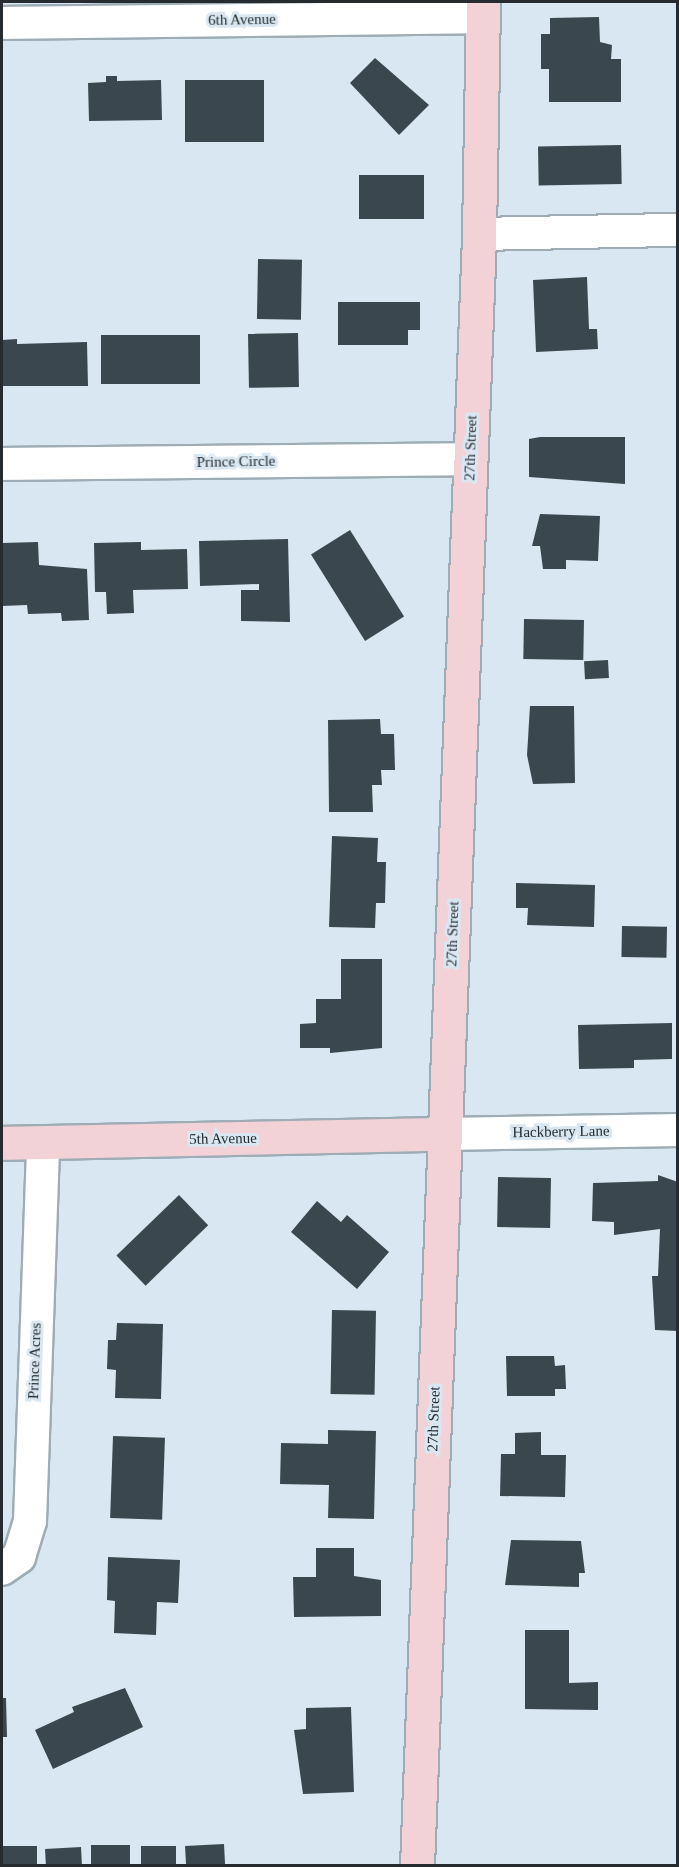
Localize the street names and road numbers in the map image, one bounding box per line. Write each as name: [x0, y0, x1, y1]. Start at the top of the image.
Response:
street label: 6th Avenue: [208, 10, 276, 30]
street label: 27th Street: [461, 415, 481, 481]
street label: Prince Circle: [196, 452, 276, 472]
street label: 27th Street: [443, 901, 463, 967]
street label: Hackberry Lane: [512, 1122, 610, 1142]
street label: 5th Avenue: [189, 1129, 257, 1149]
street label: Prince Acres: [25, 1322, 45, 1400]
street label: 27th Street: [424, 1386, 444, 1452]

